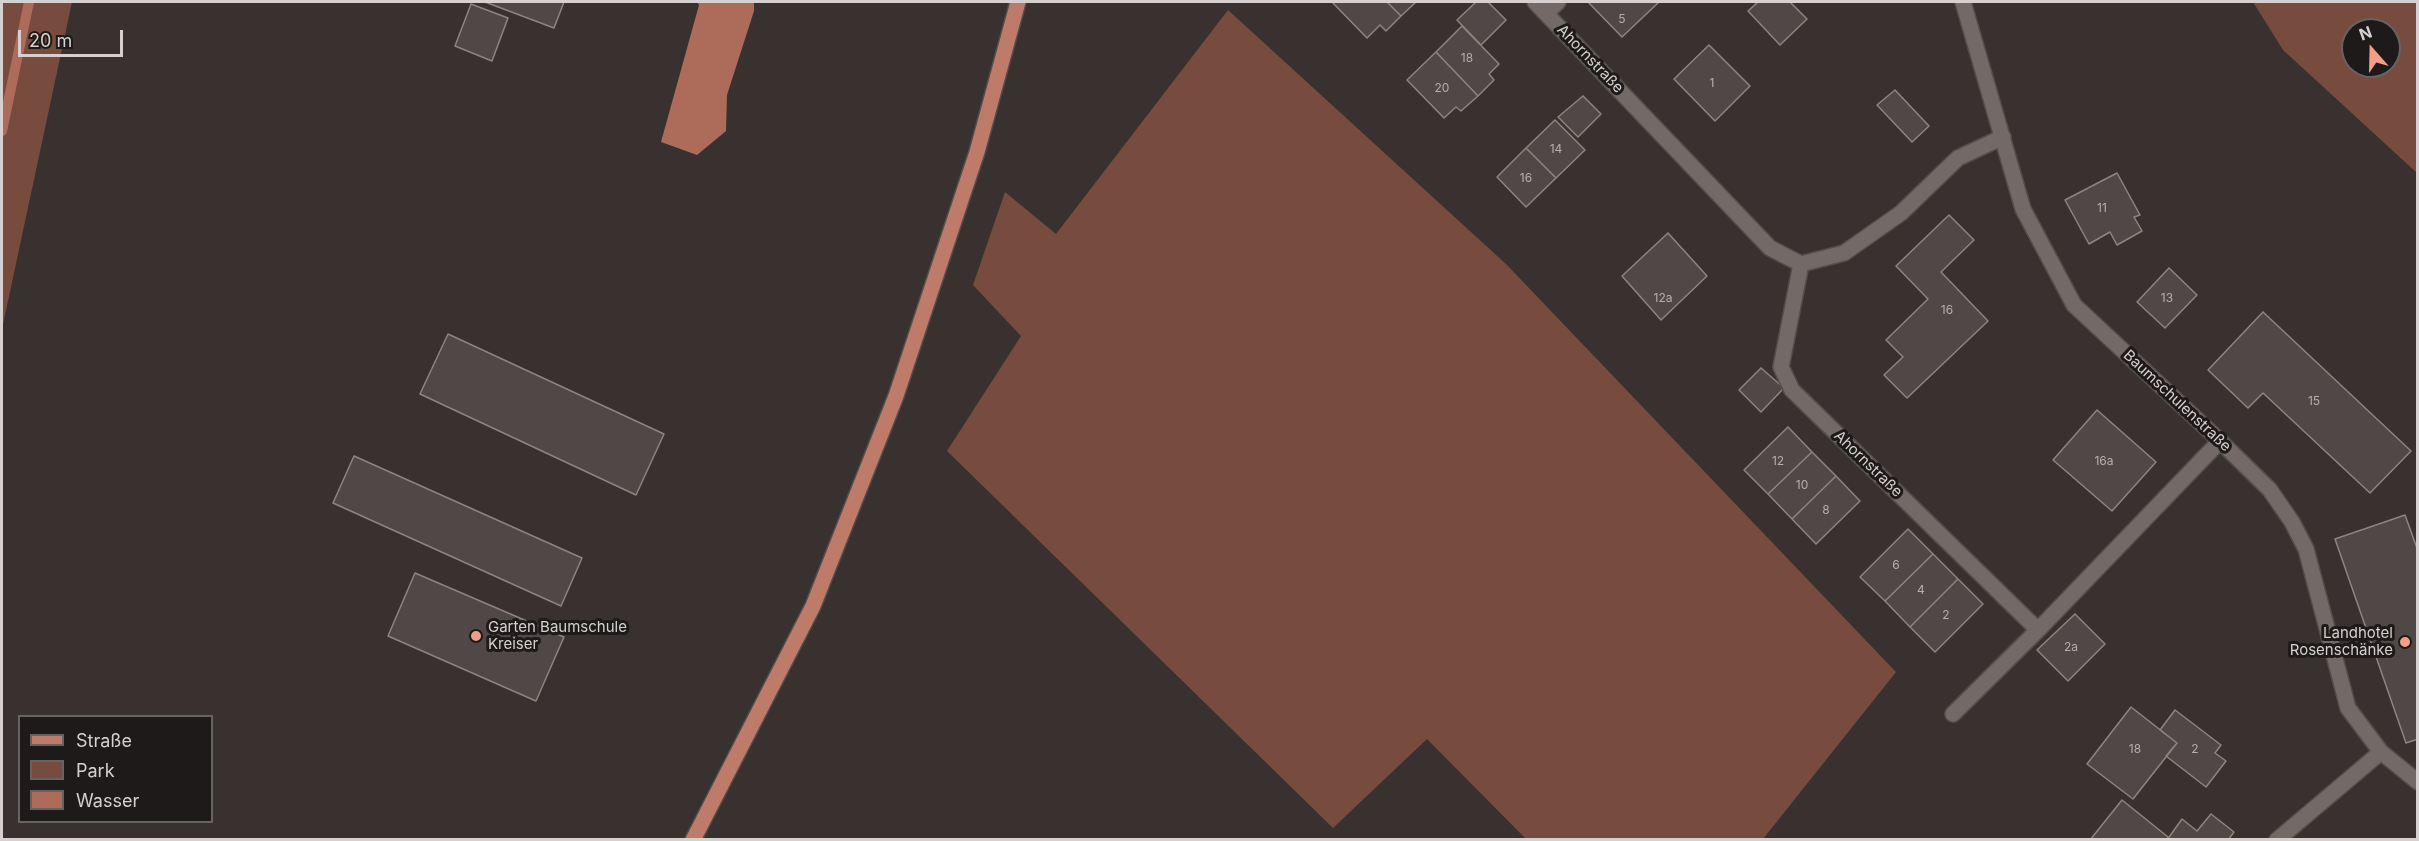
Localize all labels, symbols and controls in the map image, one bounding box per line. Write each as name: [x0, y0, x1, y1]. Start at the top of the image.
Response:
house number: 5: [1618, 12, 1626, 26]
scale bar: [21, 18, 126, 56]
north arrow: [2341, 18, 2401, 78]
street label: Ahornstraße: [1553, 21, 1627, 97]
text: N: [2356, 21, 2375, 44]
text: 20 m: [29, 30, 72, 51]
house number: 18: [1461, 51, 1473, 65]
house number: 1: [1710, 76, 1714, 90]
house number: 20: [1435, 81, 1449, 95]
house number: 14: [1550, 142, 1562, 156]
house number: 16: [1520, 171, 1532, 185]
house number: 11: [2097, 201, 2107, 215]
house number: 12a: [1654, 291, 1672, 305]
house number: 13: [2161, 291, 2173, 305]
house number: 16: [1941, 303, 1953, 317]
street label: Baumschulenstraße: [2119, 346, 2235, 456]
house number: 15: [2308, 394, 2320, 408]
street label: Ahornstraße: [1830, 427, 1906, 501]
house number: 12: [1772, 454, 1784, 468]
house number: 16a: [2094, 454, 2114, 468]
house number: 10: [1796, 478, 1808, 492]
house number: 8: [1822, 503, 1830, 517]
house number: 6: [1892, 558, 1900, 572]
house number: 4: [1917, 583, 1925, 597]
house number: 2: [1942, 608, 1950, 622]
place label: Garten Baumschule Kreiser: [488, 618, 627, 653]
place label: Landhotel Rosenschänke: [2290, 624, 2393, 659]
marker: Garten Baumschule Kreiser: [469, 629, 483, 643]
marker: Landhotel Rosenschänke: [2398, 635, 2412, 649]
house number: 2a: [2064, 640, 2078, 654]
legend: [18, 715, 213, 823]
text: Straße: [76, 730, 132, 751]
house number: 18: [2129, 742, 2141, 756]
house number: 2: [2191, 742, 2199, 756]
text: Park: [76, 760, 115, 781]
text: Wasser: [76, 790, 139, 811]

